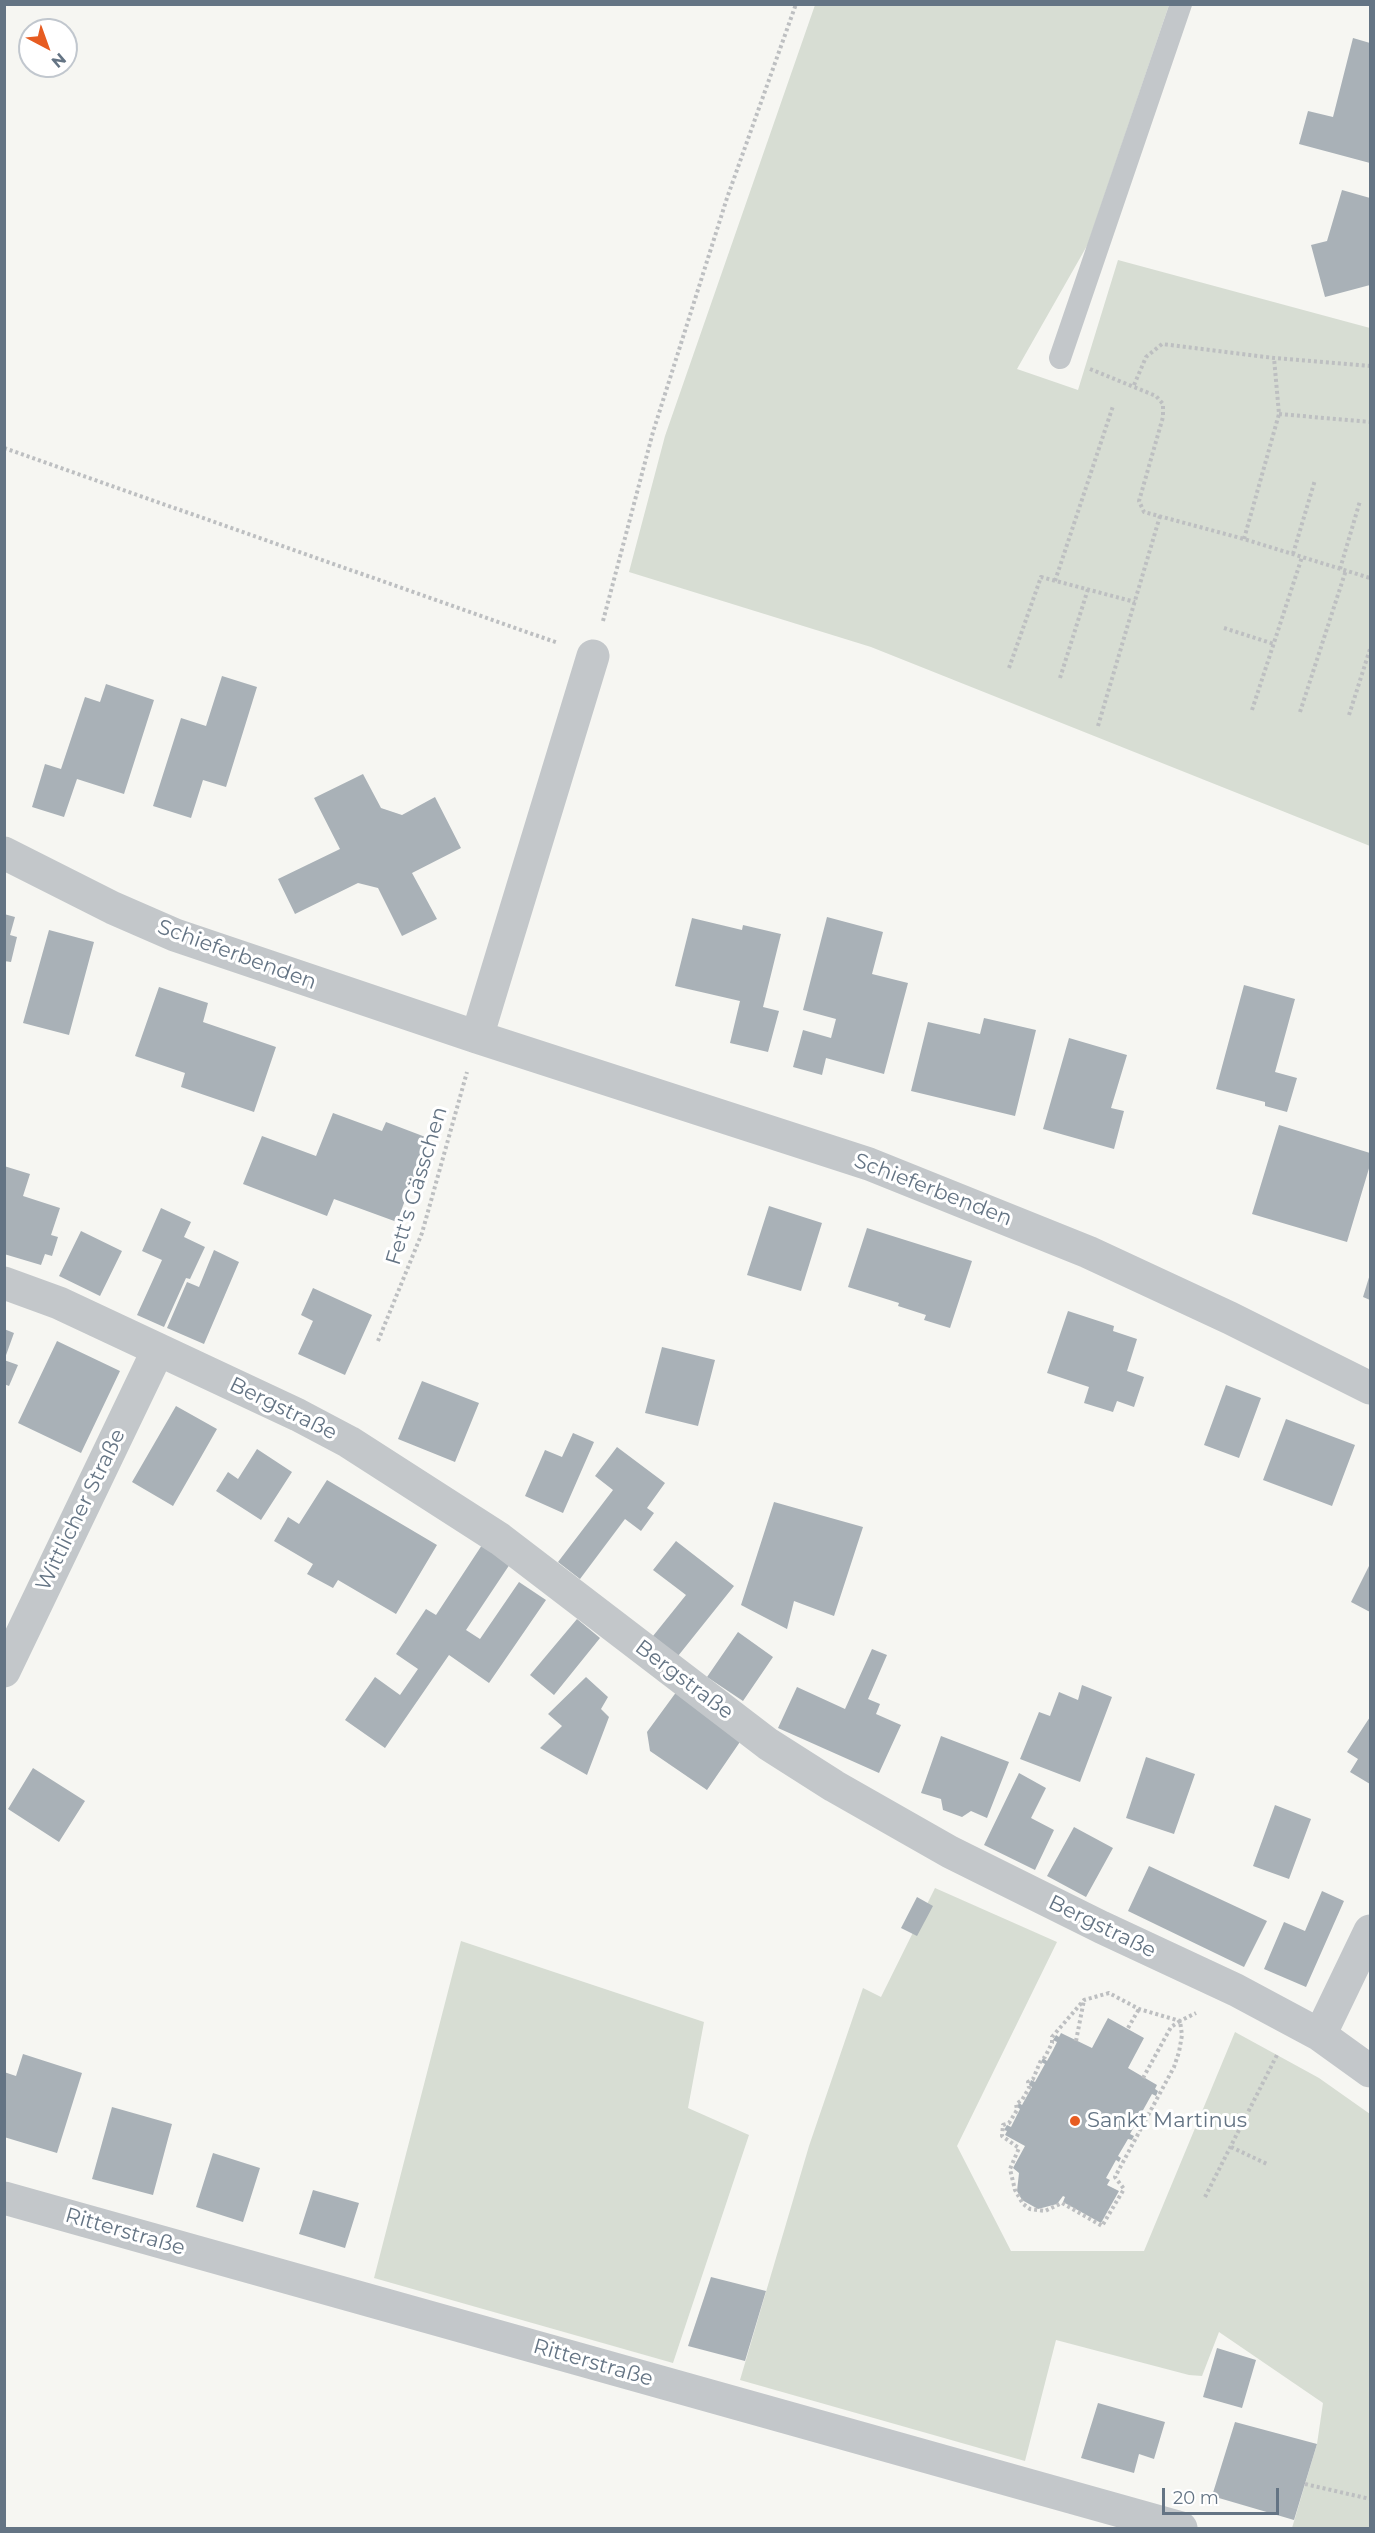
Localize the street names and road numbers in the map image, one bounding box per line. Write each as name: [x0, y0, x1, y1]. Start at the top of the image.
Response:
street label: Schieferbenden: [154, 915, 320, 995]
street label: Fett's Gässchen: [381, 1104, 453, 1268]
street label: Schieferbenden: [850, 1148, 1016, 1232]
street label: Bergstraße: [225, 1372, 341, 1446]
street label: Wittlicher Straße: [31, 1425, 131, 1595]
street label: Bergstraße: [630, 1635, 738, 1725]
street label: Bergstraße: [1044, 1890, 1160, 1964]
street label: Ritterstraße: [62, 2203, 188, 2261]
street label: Ritterstraße: [530, 2334, 656, 2392]

